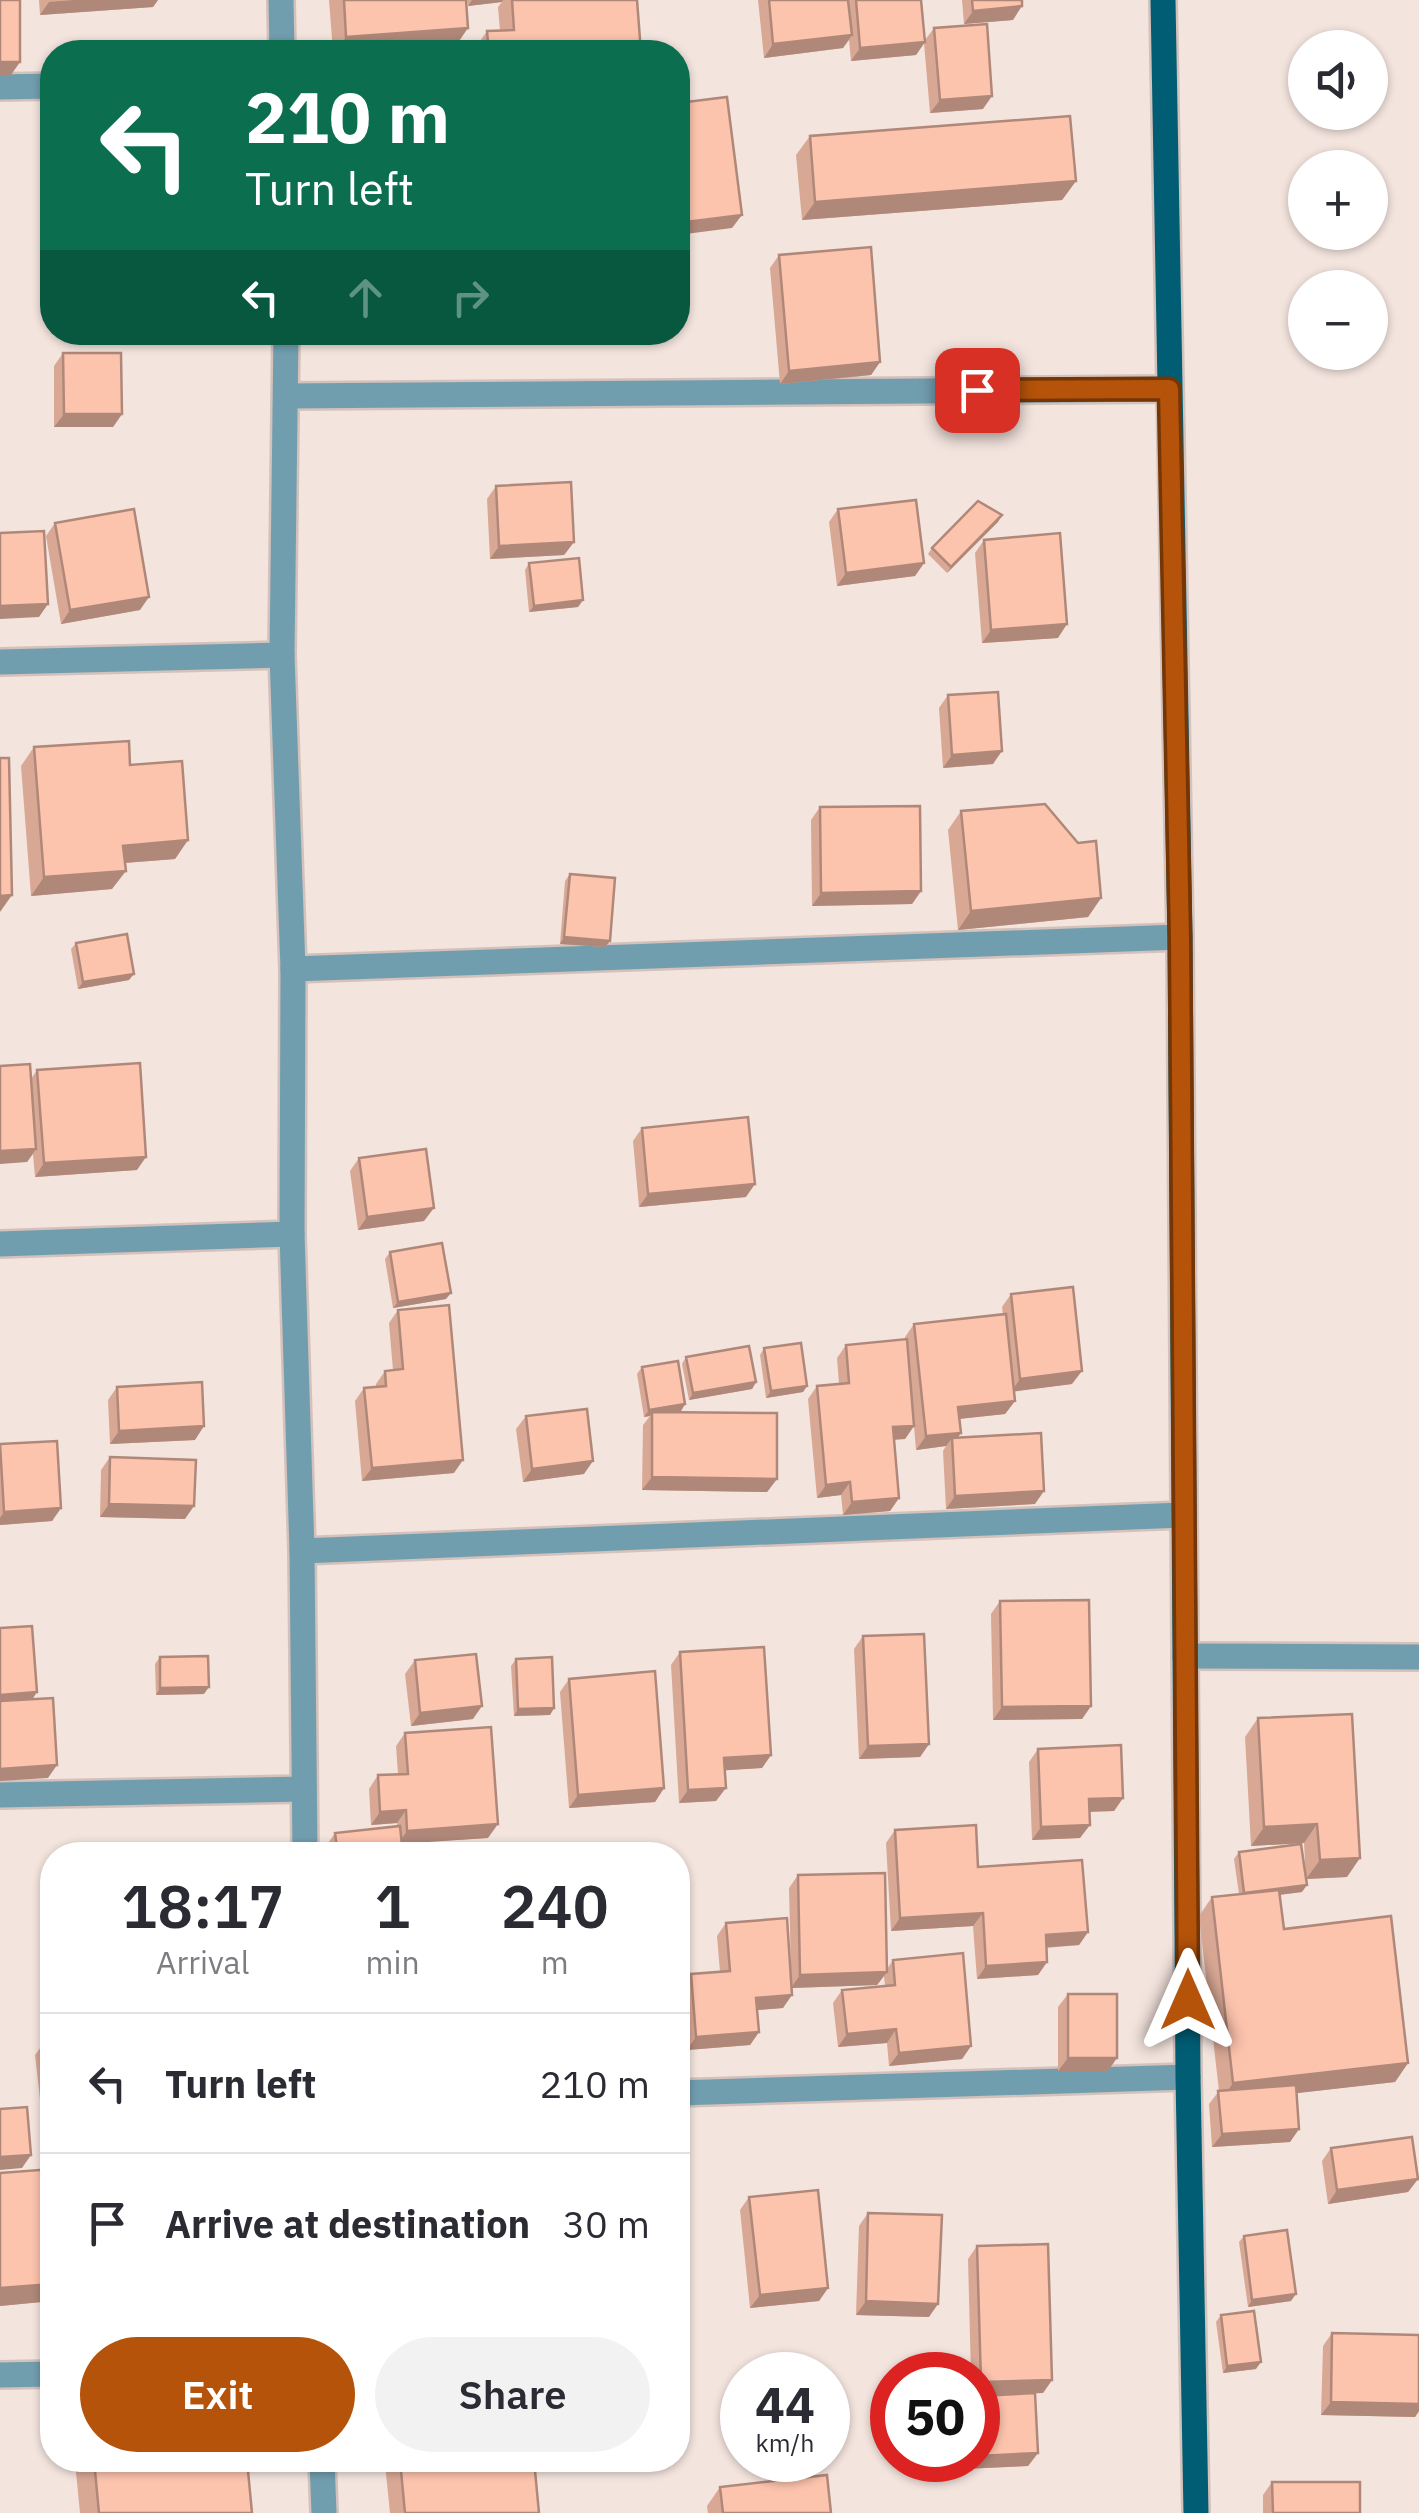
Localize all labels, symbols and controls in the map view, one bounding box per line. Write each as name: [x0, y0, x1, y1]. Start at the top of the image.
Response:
map controls: [1288, 30, 1388, 370]
button: sound: [1288, 30, 1388, 130]
text: 210 m: [245, 71, 450, 162]
icon: left: [80, 80, 210, 210]
button: +: [1288, 150, 1388, 250]
text: Turn left: [245, 159, 414, 217]
icon: left: [233, 270, 288, 325]
icon: ahead: [338, 270, 393, 325]
icon: right: [443, 270, 498, 325]
button: −: [1288, 270, 1388, 370]
pin: [935, 348, 1020, 433]
icon: arrive: [950, 363, 1005, 418]
text: 18:17: [121, 1866, 284, 1945]
text: 1: [375, 1866, 411, 1945]
text: 240: [501, 1866, 609, 1945]
text: Arrival: [156, 1941, 249, 1983]
text: min: [365, 1941, 420, 1983]
text: m: [541, 1941, 569, 1983]
position arrow: [1136, 1948, 1240, 2052]
icon: left: [80, 2056, 135, 2111]
text: Turn left: [165, 2059, 316, 2108]
text: 210 m: [539, 2059, 650, 2108]
icon: arrive: [80, 2196, 135, 2251]
text: Arrive at destination: [165, 2199, 530, 2248]
text: 30 m: [562, 2199, 650, 2248]
button: Exit: [80, 2337, 355, 2452]
button: Share: [375, 2337, 650, 2452]
speed limit sign: 50: [870, 2352, 1000, 2482]
text: 44: [755, 2372, 815, 2437]
text: km/h: [756, 2426, 814, 2459]

